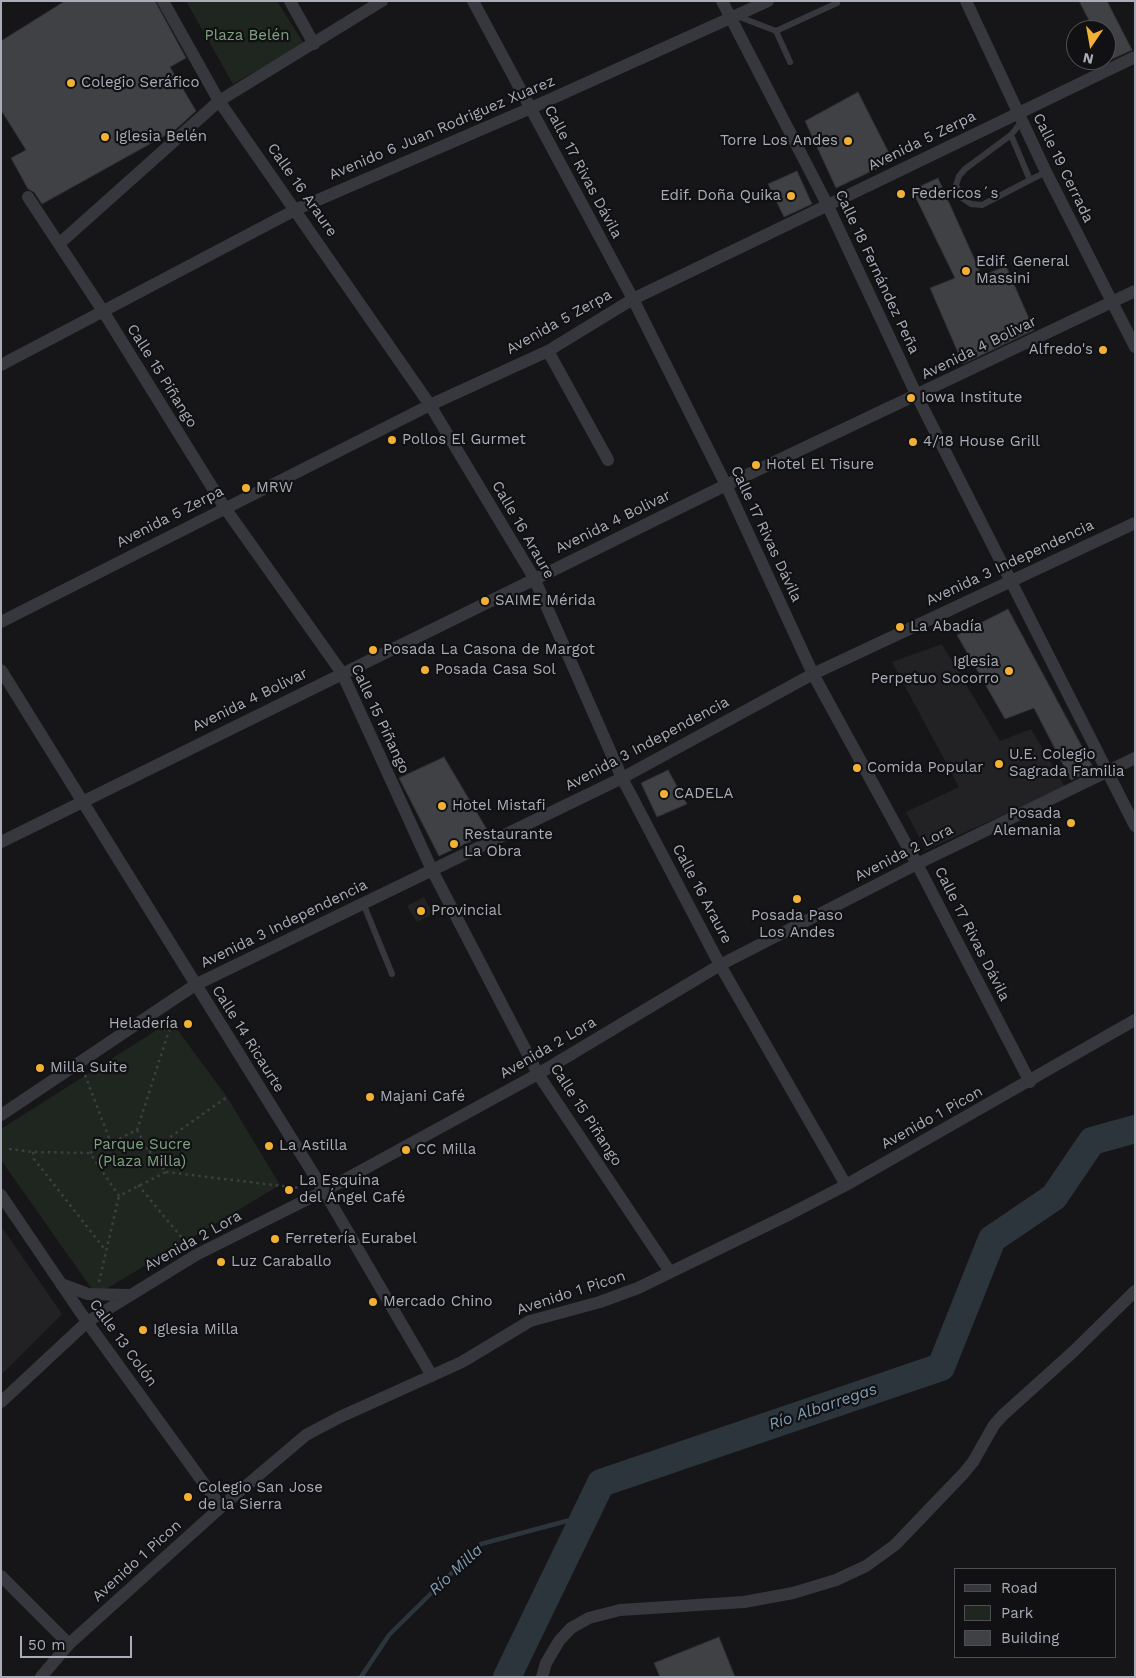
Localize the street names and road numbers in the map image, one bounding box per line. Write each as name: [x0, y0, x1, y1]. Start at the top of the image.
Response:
street label: Avenido 6 Juan Rodriguez Xuarez: [326, 72, 558, 184]
street label: Calle 17 Rivas Dávila: [540, 102, 626, 242]
street label: Avenida 5 Zerpa: [865, 107, 979, 175]
street label: Calle 19 Cerrada: [1029, 110, 1097, 226]
street label: Calle 16 Araure: [263, 140, 341, 240]
street label: Calle 18 Fernández Peña: [831, 187, 923, 357]
street label: Avenida 5 Zerpa: [503, 286, 615, 358]
street label: Avenida 4 Bolivar: [918, 312, 1040, 384]
street label: Calle 15 Piñango: [123, 321, 201, 431]
street label: Calle 17 Rivas Dávila: [727, 463, 805, 605]
street label: Calle 16 Araure: [488, 478, 558, 582]
street label: Avenida 5 Zerpa: [113, 482, 227, 552]
street label: Avenida 4 Bolivar: [552, 486, 674, 558]
street label: Avenida 3 Independencia: [923, 516, 1097, 610]
street label: Calle 15 Piñango: [347, 661, 413, 777]
street label: Avenida 4 Bolivar: [189, 664, 311, 736]
street label: Avenida 3 Independencia: [562, 693, 732, 795]
street label: Avenida 2 Lora: [852, 820, 956, 886]
street label: Calle 16 Araure: [668, 841, 736, 947]
street label: Calle 17 Rivas Dávila: [930, 864, 1014, 1004]
street label: Avenida 3 Independencia: [198, 876, 370, 972]
street label: Calle 14 Ricaurte: [208, 982, 288, 1096]
street label: Avenida 2 Lora: [497, 1013, 599, 1083]
street label: Calle 15 Piñango: [546, 1060, 626, 1170]
street label: Avenido 1 Picon: [878, 1083, 986, 1153]
street label: Avenida 2 Lora: [141, 1207, 245, 1275]
street label: Avenido 1 Picon: [514, 1267, 628, 1319]
street label: Calle 13 Colón: [85, 1296, 161, 1390]
street label: Avenido 1 Picon: [89, 1516, 185, 1606]

